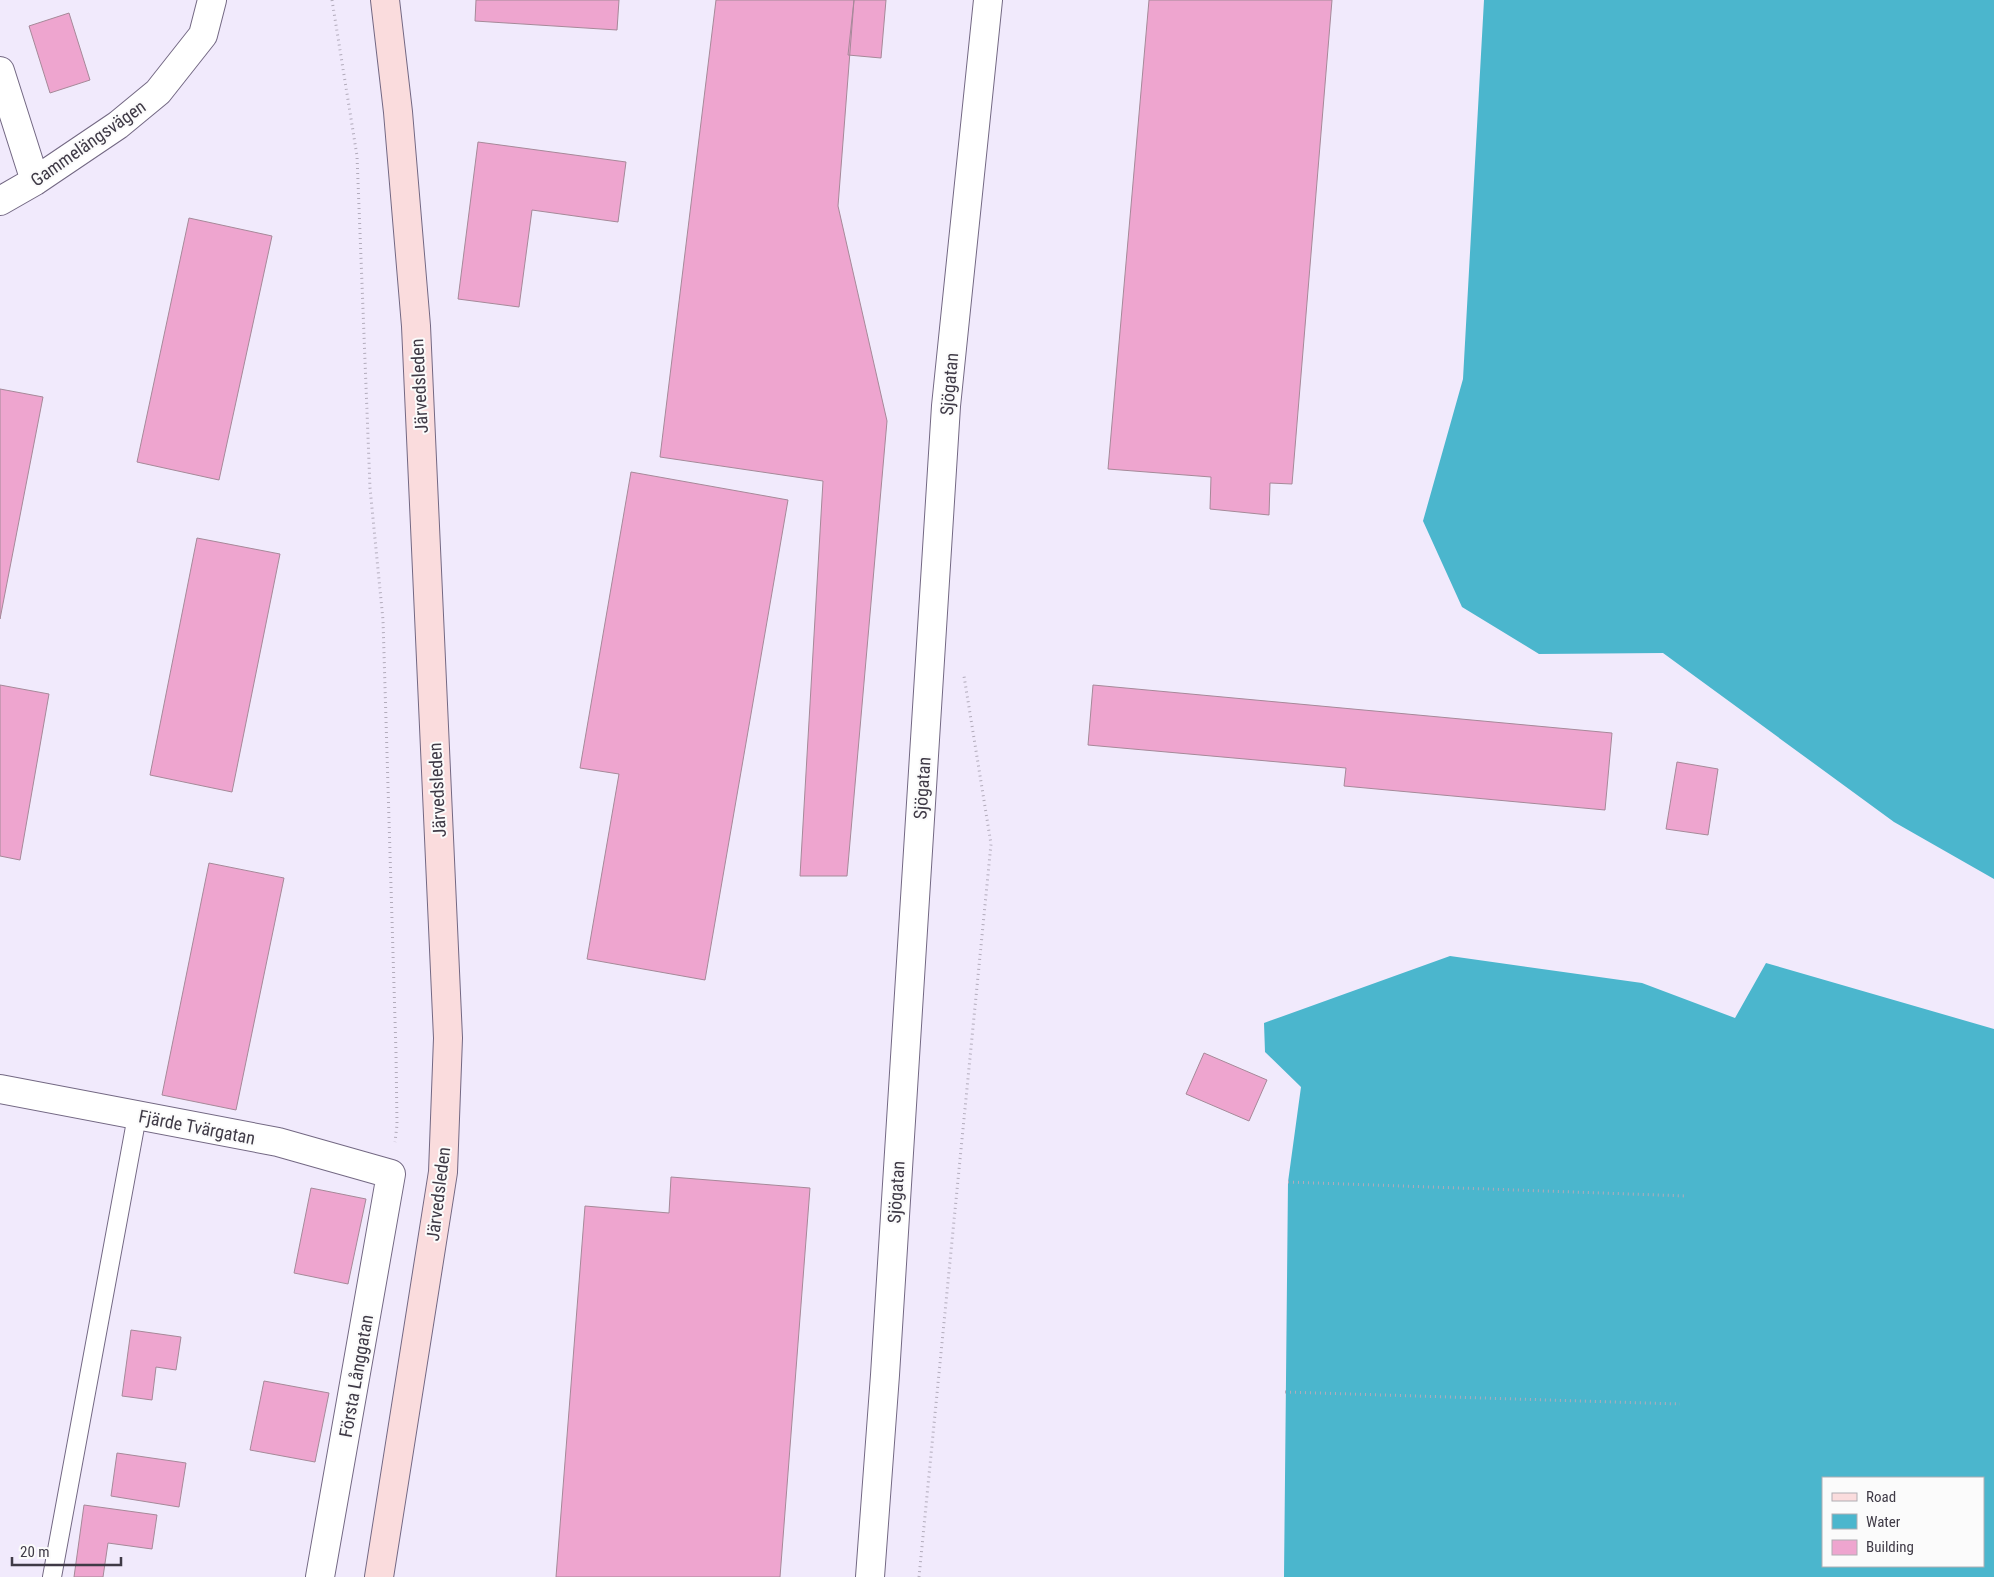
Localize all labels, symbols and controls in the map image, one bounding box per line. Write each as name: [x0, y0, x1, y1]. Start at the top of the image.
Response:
street label: Gammelängsvägen: [26, 96, 150, 190]
street label: Järvedsleden: [406, 338, 432, 434]
street label: Sjögatan: [936, 352, 962, 416]
street label: Järvedsleden: [424, 742, 450, 838]
street label: Sjögatan: [909, 756, 935, 820]
street label: Fjärde Tvärgatan: [137, 1105, 257, 1149]
street label: Järvedsleden: [422, 1146, 454, 1242]
street label: Sjögatan: [883, 1160, 909, 1224]
street label: Första Långgatan: [335, 1313, 377, 1439]
legend: [1822, 1477, 1984, 1567]
text: Road: [1866, 1488, 1896, 1506]
text: Water: [1866, 1513, 1901, 1531]
scale bar: [12, 1534, 121, 1566]
text: Building: [1866, 1538, 1914, 1556]
text: 20 m: [20, 1543, 50, 1561]

